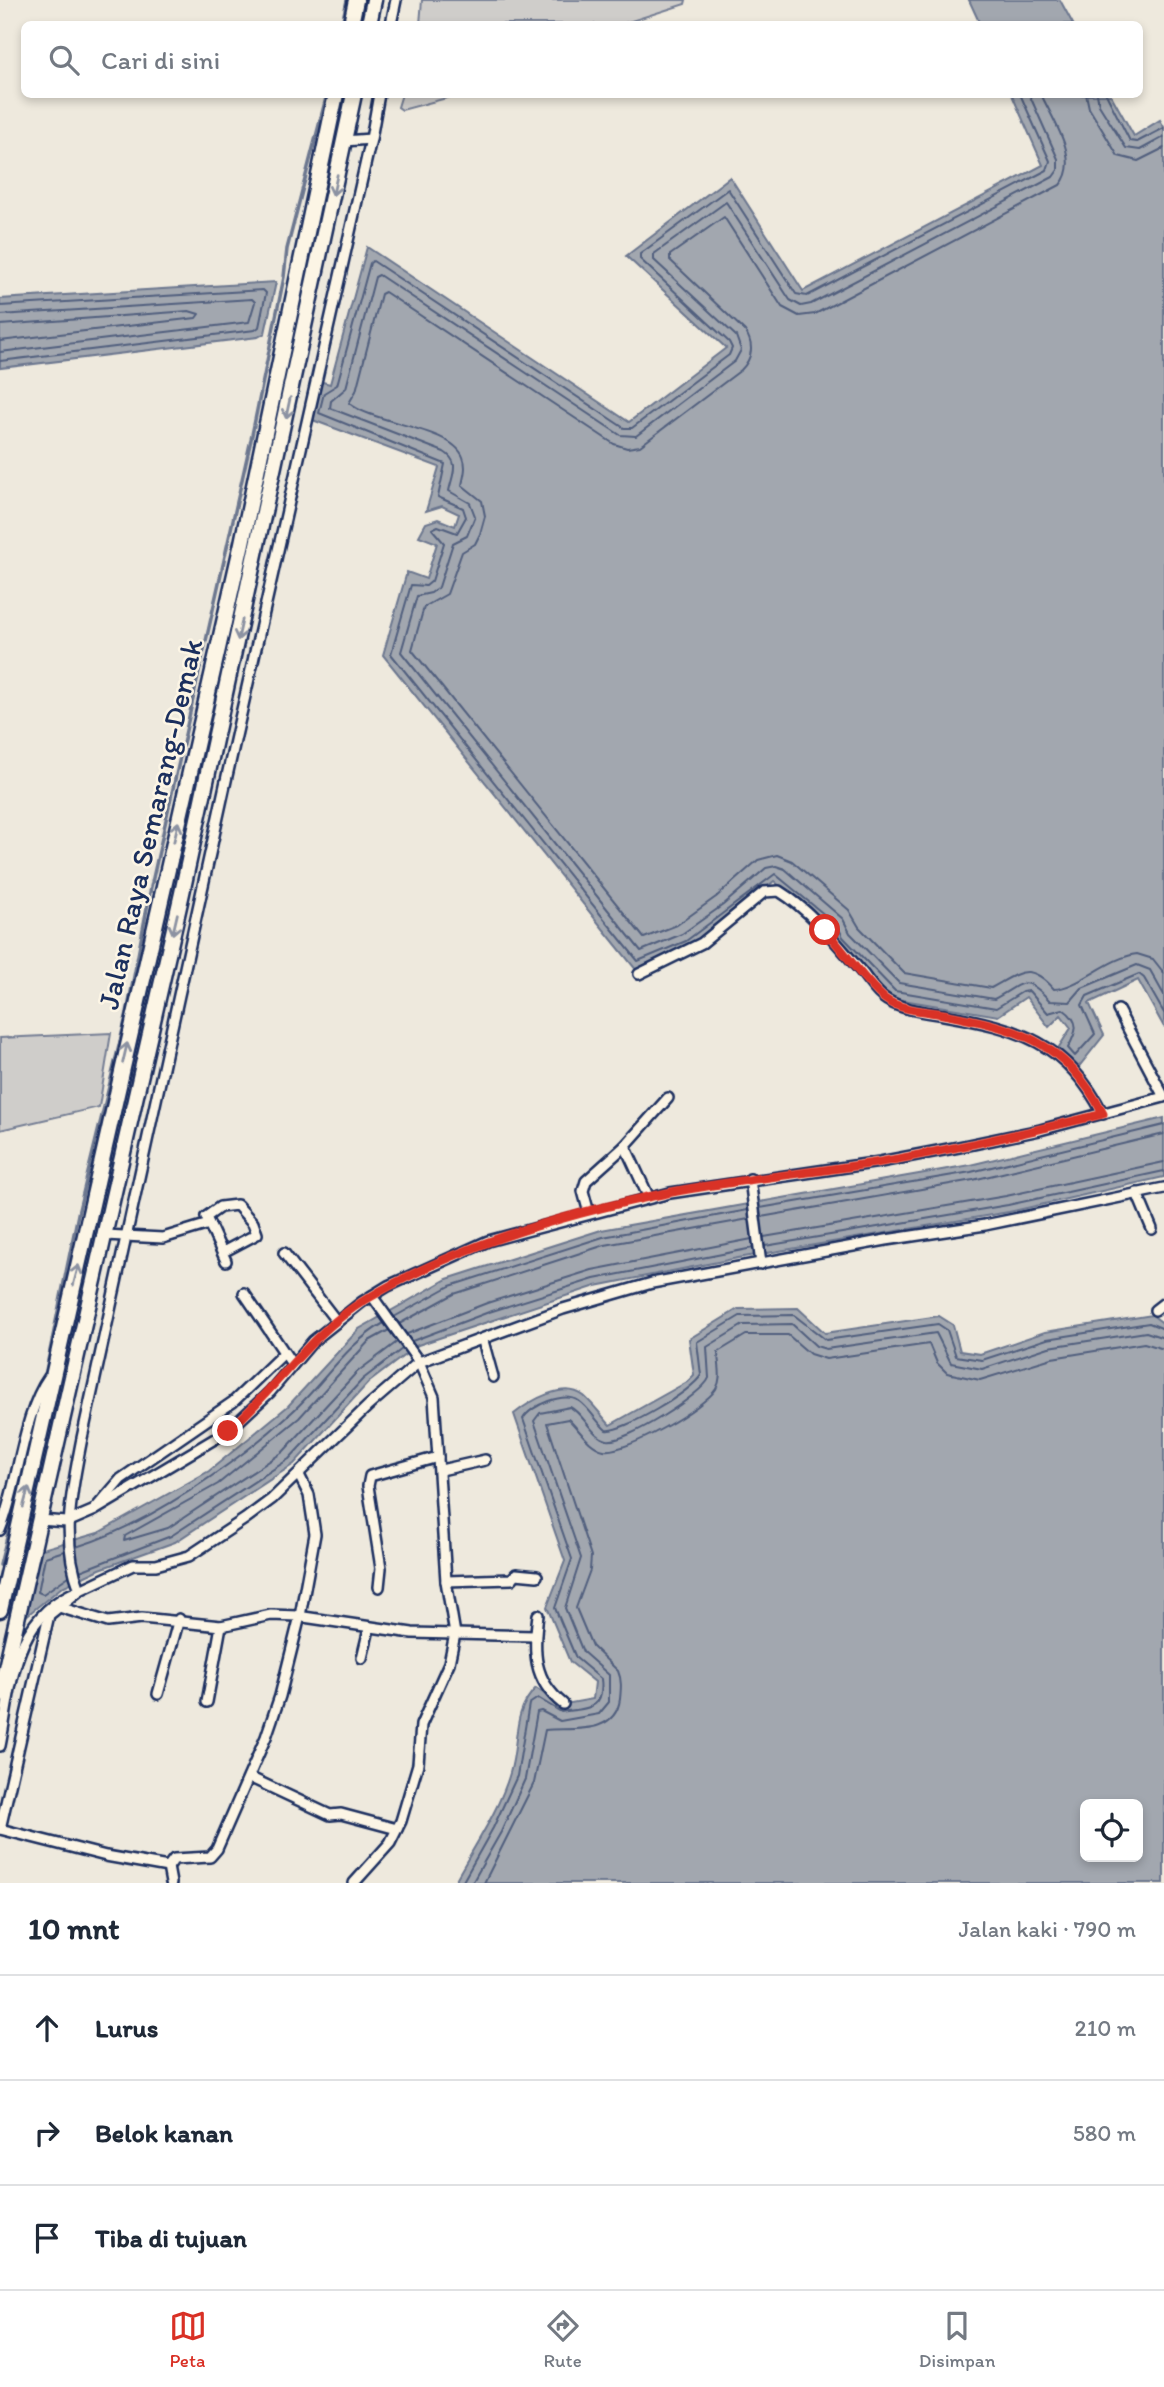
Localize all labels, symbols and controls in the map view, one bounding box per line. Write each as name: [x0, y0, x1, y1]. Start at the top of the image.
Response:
search box: [21, 21, 1143, 98]
icon: search: [45, 41, 83, 79]
text: Cari di sini: [101, 44, 220, 76]
one-way arrow: [327, 173, 341, 196]
one-way arrow: [281, 396, 295, 419]
one-way arrow: [232, 618, 246, 641]
street label: Jalan Raya Semarang-Demak: [89, 635, 211, 1013]
one-way arrow: [170, 821, 183, 844]
one-way arrow: [168, 912, 181, 935]
route start: [809, 914, 840, 945]
one-way arrow: [119, 1042, 133, 1065]
one-way arrow: [70, 1265, 83, 1287]
route end: [212, 1415, 243, 1446]
one-way arrow: [21, 1487, 34, 1509]
map controls: [1080, 1799, 1143, 1862]
button: locate: [1080, 1799, 1143, 1862]
text: 10 mnt: [28, 1910, 120, 1947]
text: Jalan kaki · 790 m: [958, 1915, 1136, 1943]
icon: ahead: [28, 2009, 66, 2047]
text: Lurus: [95, 2012, 158, 2044]
text: 210 m: [1075, 2014, 1136, 2042]
icon: right: [28, 2114, 66, 2152]
text: Belok kanan: [95, 2117, 233, 2149]
text: 580 m: [1073, 2119, 1136, 2147]
icon: arrive: [28, 2219, 66, 2257]
text: Tiba di tujuan: [95, 2222, 247, 2254]
tab: Peta: [169, 2307, 207, 2372]
tab: Rute: [544, 2307, 582, 2372]
tab: Disimpan: [919, 2307, 995, 2372]

